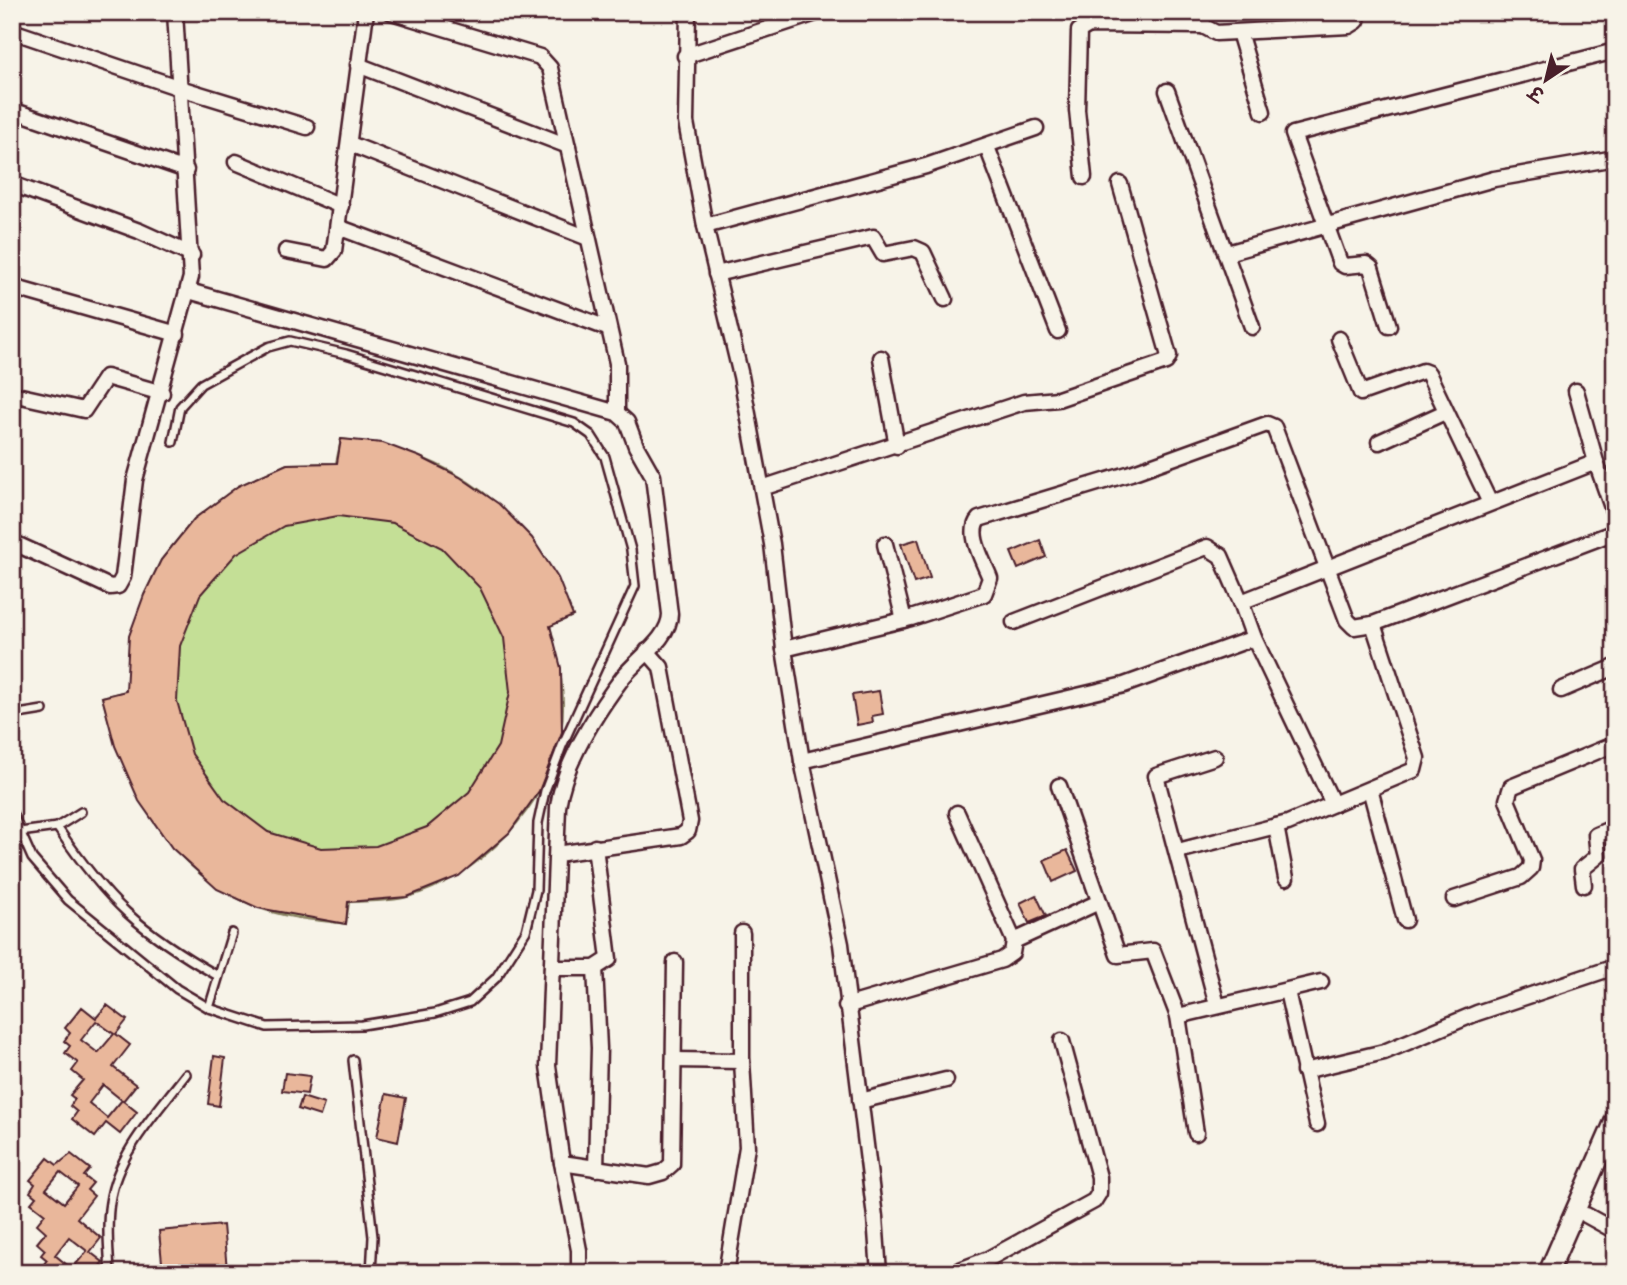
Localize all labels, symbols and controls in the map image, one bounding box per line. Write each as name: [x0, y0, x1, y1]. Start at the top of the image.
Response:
north arrow: [1512, 46, 1582, 116]
text: उ: [1522, 79, 1550, 109]

